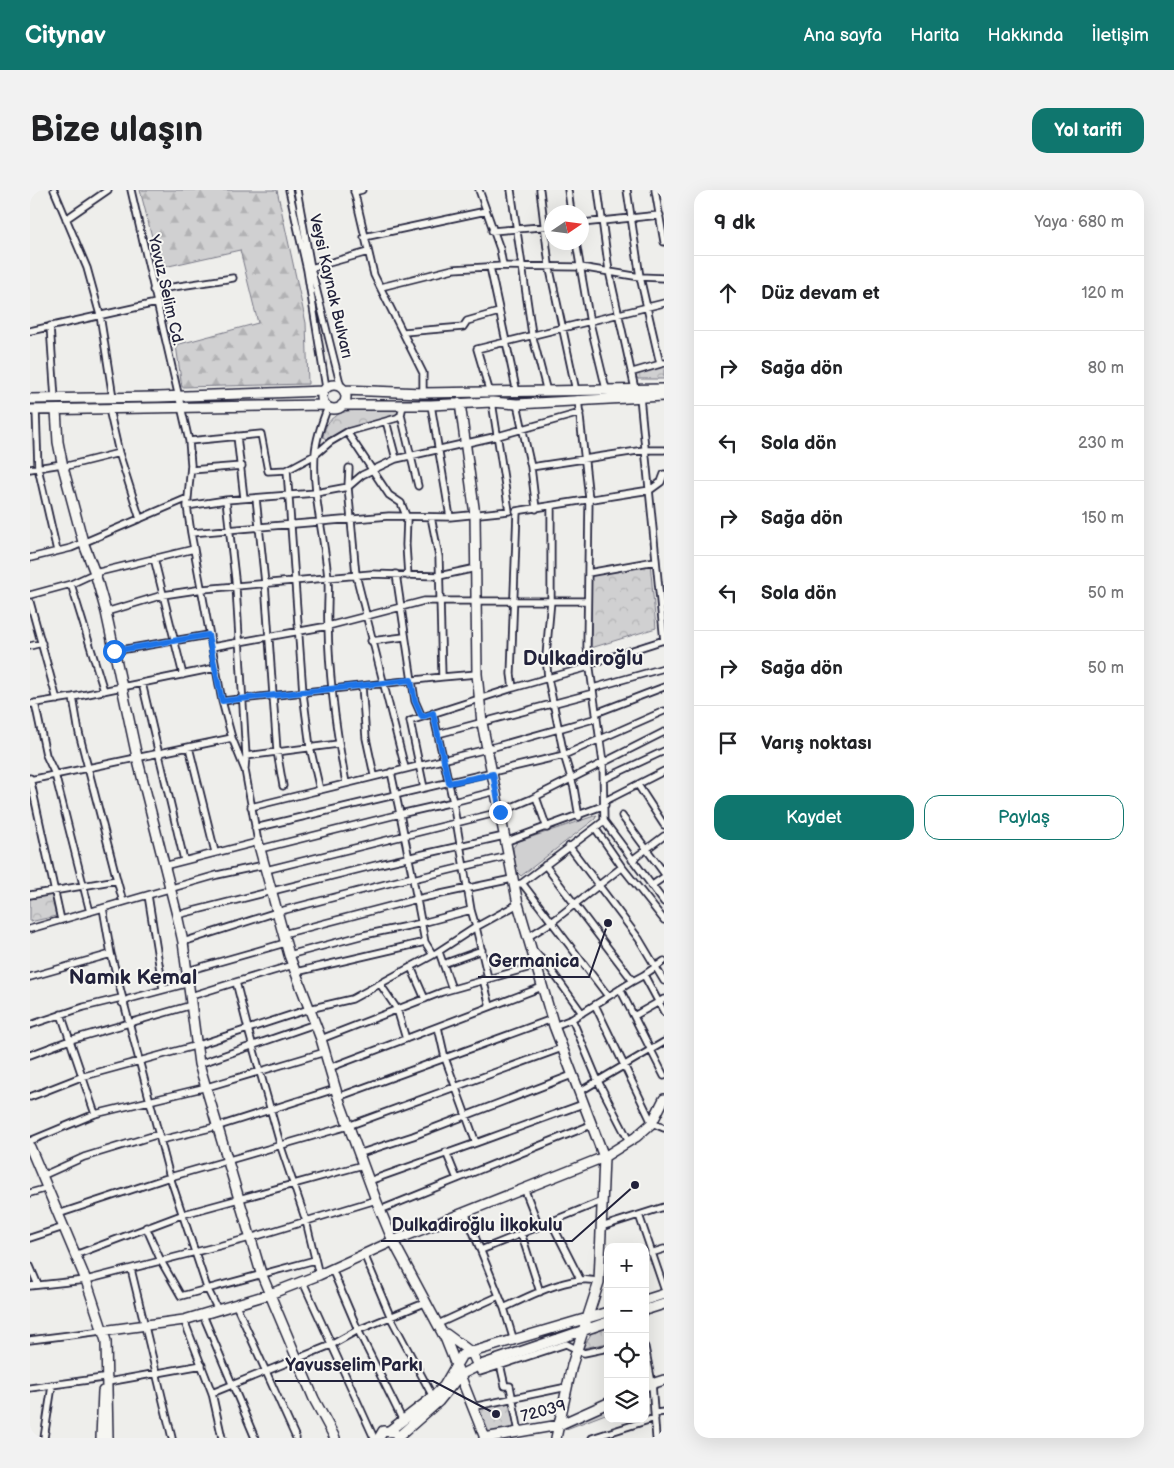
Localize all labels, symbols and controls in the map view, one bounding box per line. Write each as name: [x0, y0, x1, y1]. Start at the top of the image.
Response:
text: Citynav: [25, 21, 106, 50]
text: Ana sayfa: [804, 25, 882, 46]
text: Harita: [910, 25, 959, 46]
text: Hakkında: [987, 25, 1063, 46]
text: İletişim: [1091, 25, 1149, 46]
button: Yol tarifi: [1032, 108, 1144, 153]
text: Bize ulaşın: [30, 109, 203, 152]
north arrow: [544, 205, 589, 250]
text: 9 dk: [714, 210, 755, 235]
street label: Veysi Kaynak Bulvarı: [305, 212, 356, 360]
text: Yaya · 680 m: [1035, 213, 1124, 232]
street label: Yavuz Selim Cd.: [143, 232, 188, 348]
icon: ahead: [714, 279, 742, 307]
text: Düz devam et: [761, 282, 880, 305]
text: 120 m: [1081, 284, 1124, 303]
icon: right: [714, 354, 742, 382]
text: Sağa dön: [761, 357, 843, 380]
text: 80 m: [1088, 359, 1124, 378]
icon: left: [714, 429, 742, 457]
text: Sola dön: [761, 432, 837, 455]
text: 230 m: [1078, 434, 1124, 453]
icon: right: [714, 504, 742, 532]
text: Sağa dön: [761, 507, 843, 530]
text: 150 m: [1082, 509, 1124, 528]
icon: left: [714, 579, 742, 607]
text: Sola dön: [761, 582, 837, 605]
text: 50 m: [1088, 584, 1124, 603]
route start: [103, 640, 126, 663]
district label: Dulkadiroğlu: [523, 646, 643, 671]
icon: right: [714, 654, 742, 682]
text: Sağa dön: [761, 657, 843, 680]
text: 50 m: [1088, 659, 1124, 678]
icon: arrive: [714, 729, 742, 757]
text: Varış noktası: [761, 732, 872, 755]
button: Kaydet: [714, 795, 914, 840]
button: Paylaş: [924, 795, 1124, 840]
route end: [489, 801, 512, 824]
callout: Germanica: [478, 944, 589, 977]
text: Germanica: [488, 951, 580, 972]
district label: Namık Kemal: [69, 965, 197, 990]
callout: Dulkadiroğlu İlkokulu: [381, 1208, 572, 1241]
text: Dulkadiroğlu İlkokulu: [391, 1212, 563, 1236]
map controls: [604, 1243, 649, 1423]
button: +: [604, 1243, 649, 1288]
button: −: [604, 1288, 649, 1333]
button: locate: [604, 1333, 649, 1378]
callout: Yavusselim Parkı: [275, 1348, 433, 1381]
text: Yavusselim Parkı: [285, 1355, 423, 1376]
button: layers: [604, 1378, 649, 1423]
street label: 72039: [519, 1396, 568, 1427]

